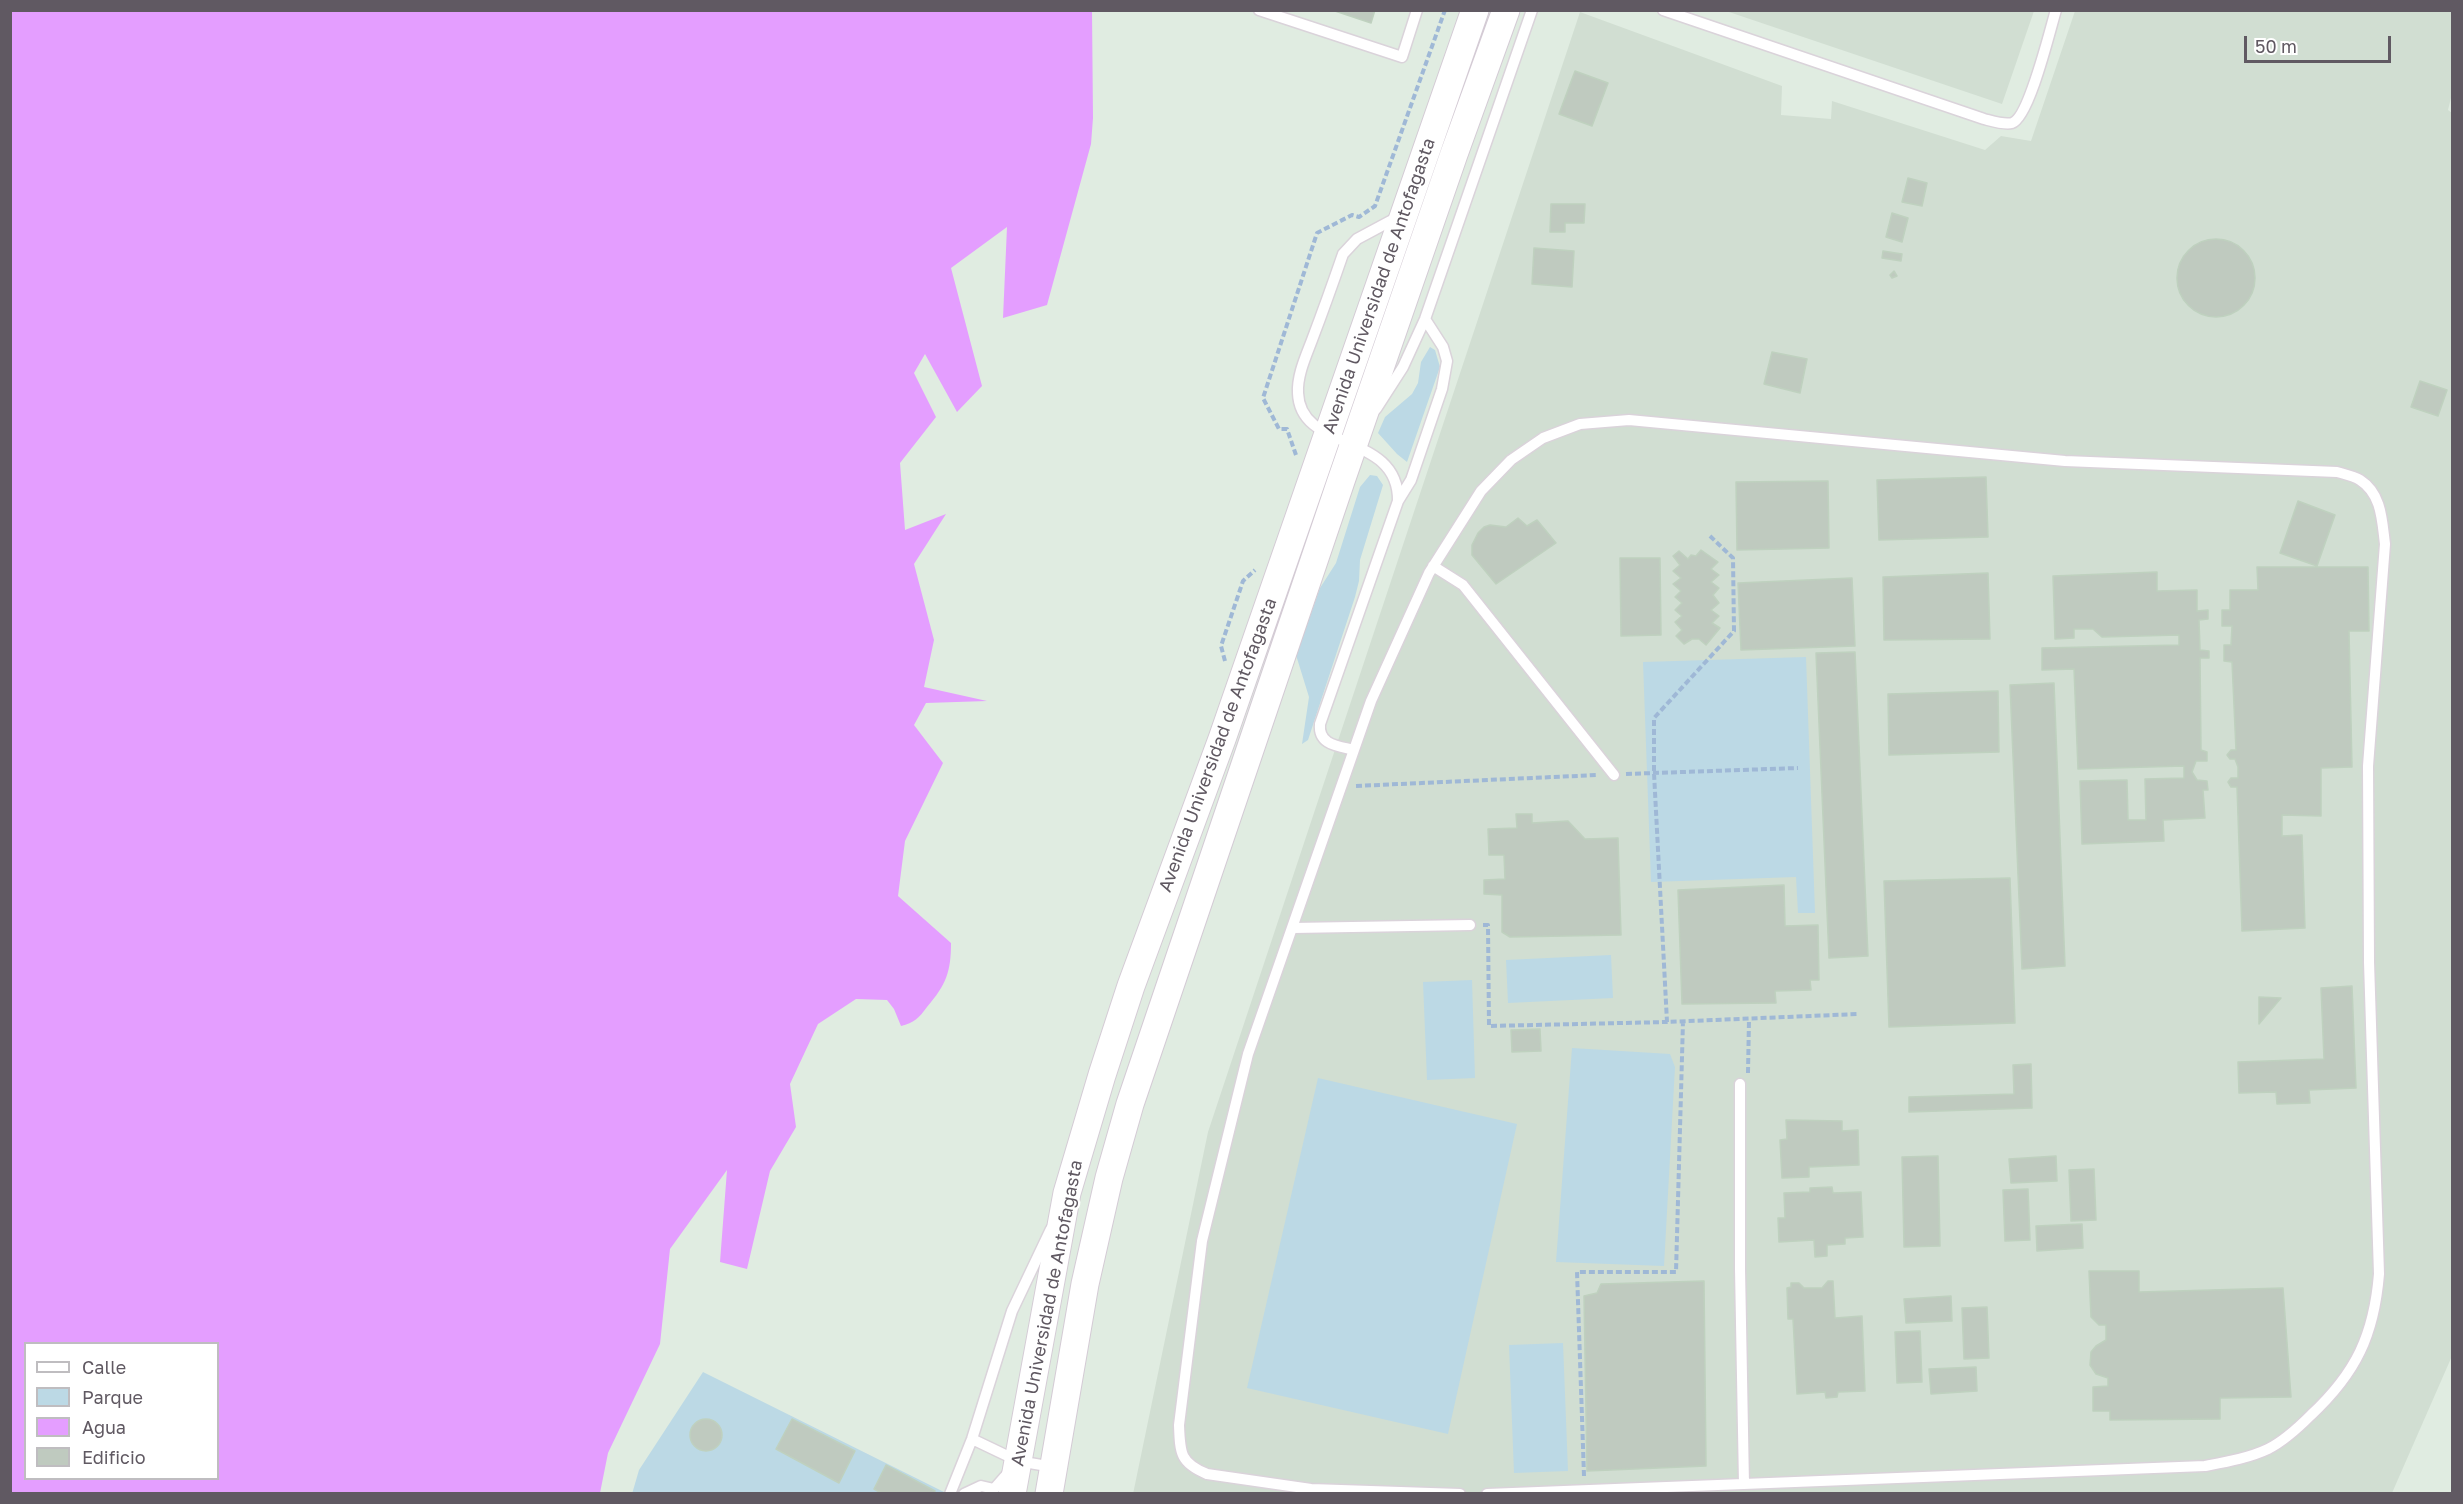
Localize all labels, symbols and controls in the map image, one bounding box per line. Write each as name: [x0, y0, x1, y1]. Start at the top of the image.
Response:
scale bar: [2247, 24, 2394, 62]
text: 50 m: [2255, 35, 2297, 57]
street label: Avenida Universidad de Antofagasta: [1318, 135, 1440, 437]
street label: Avenida Universidad de Antofagasta: [1155, 595, 1281, 895]
street label: Avenida Universidad de Antofagasta: [1007, 1158, 1087, 1468]
legend: [24, 1342, 219, 1480]
text: Calle: [82, 1356, 126, 1378]
text: Parque: [82, 1386, 143, 1408]
text: Agua: [82, 1416, 126, 1438]
text: Edificio: [82, 1446, 146, 1468]

